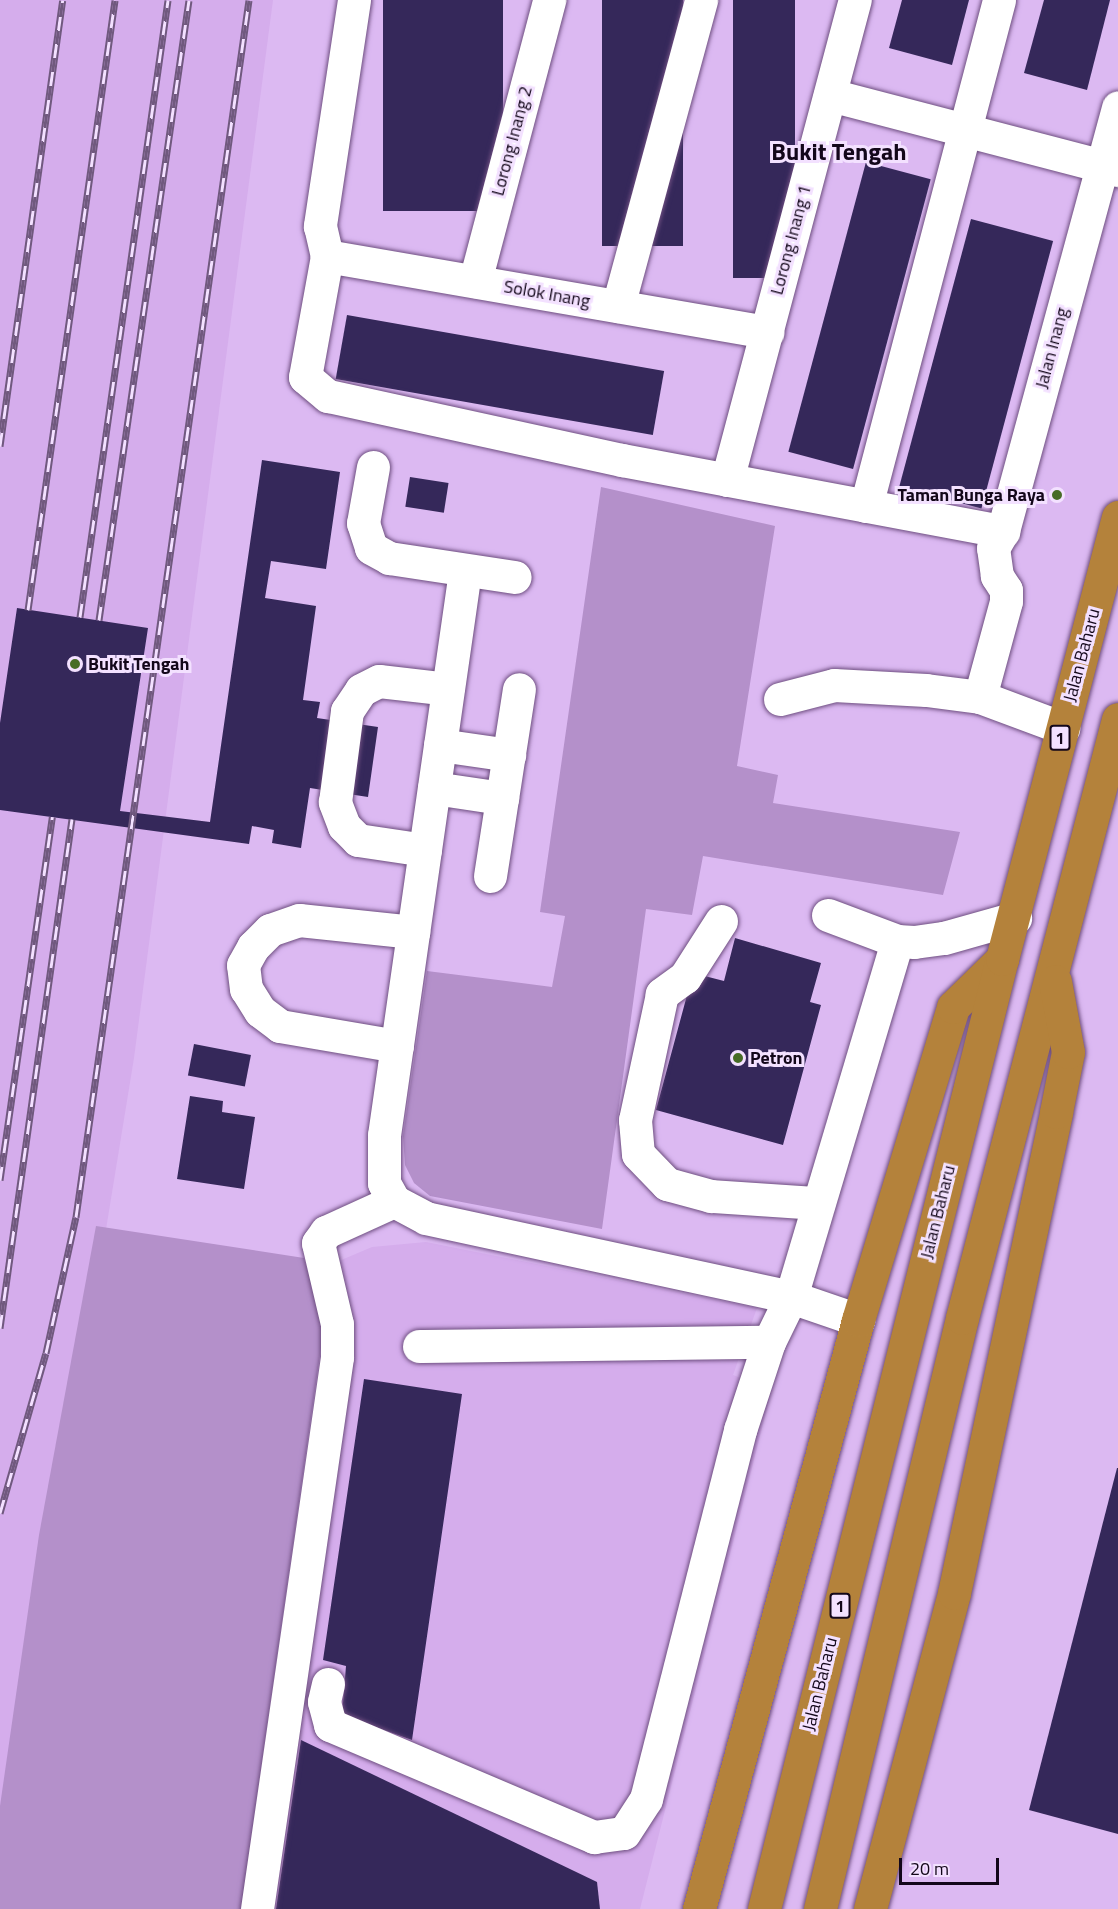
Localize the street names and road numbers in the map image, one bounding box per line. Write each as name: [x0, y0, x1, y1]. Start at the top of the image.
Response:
street label: Lorong Inang 2: [487, 84, 537, 198]
street label: Lorong Inang 1: [766, 183, 816, 297]
street label: Solok Inang: [502, 276, 592, 312]
street label: Jalan Inang: [1031, 305, 1073, 391]
street label: Jalan Baharu: [1059, 606, 1105, 704]
road number: 1: [1050, 725, 1070, 751]
street label: Jalan Baharu: [916, 1163, 960, 1261]
road number: 1: [830, 1593, 850, 1619]
street label: Jalan Baharu: [798, 1635, 842, 1733]

